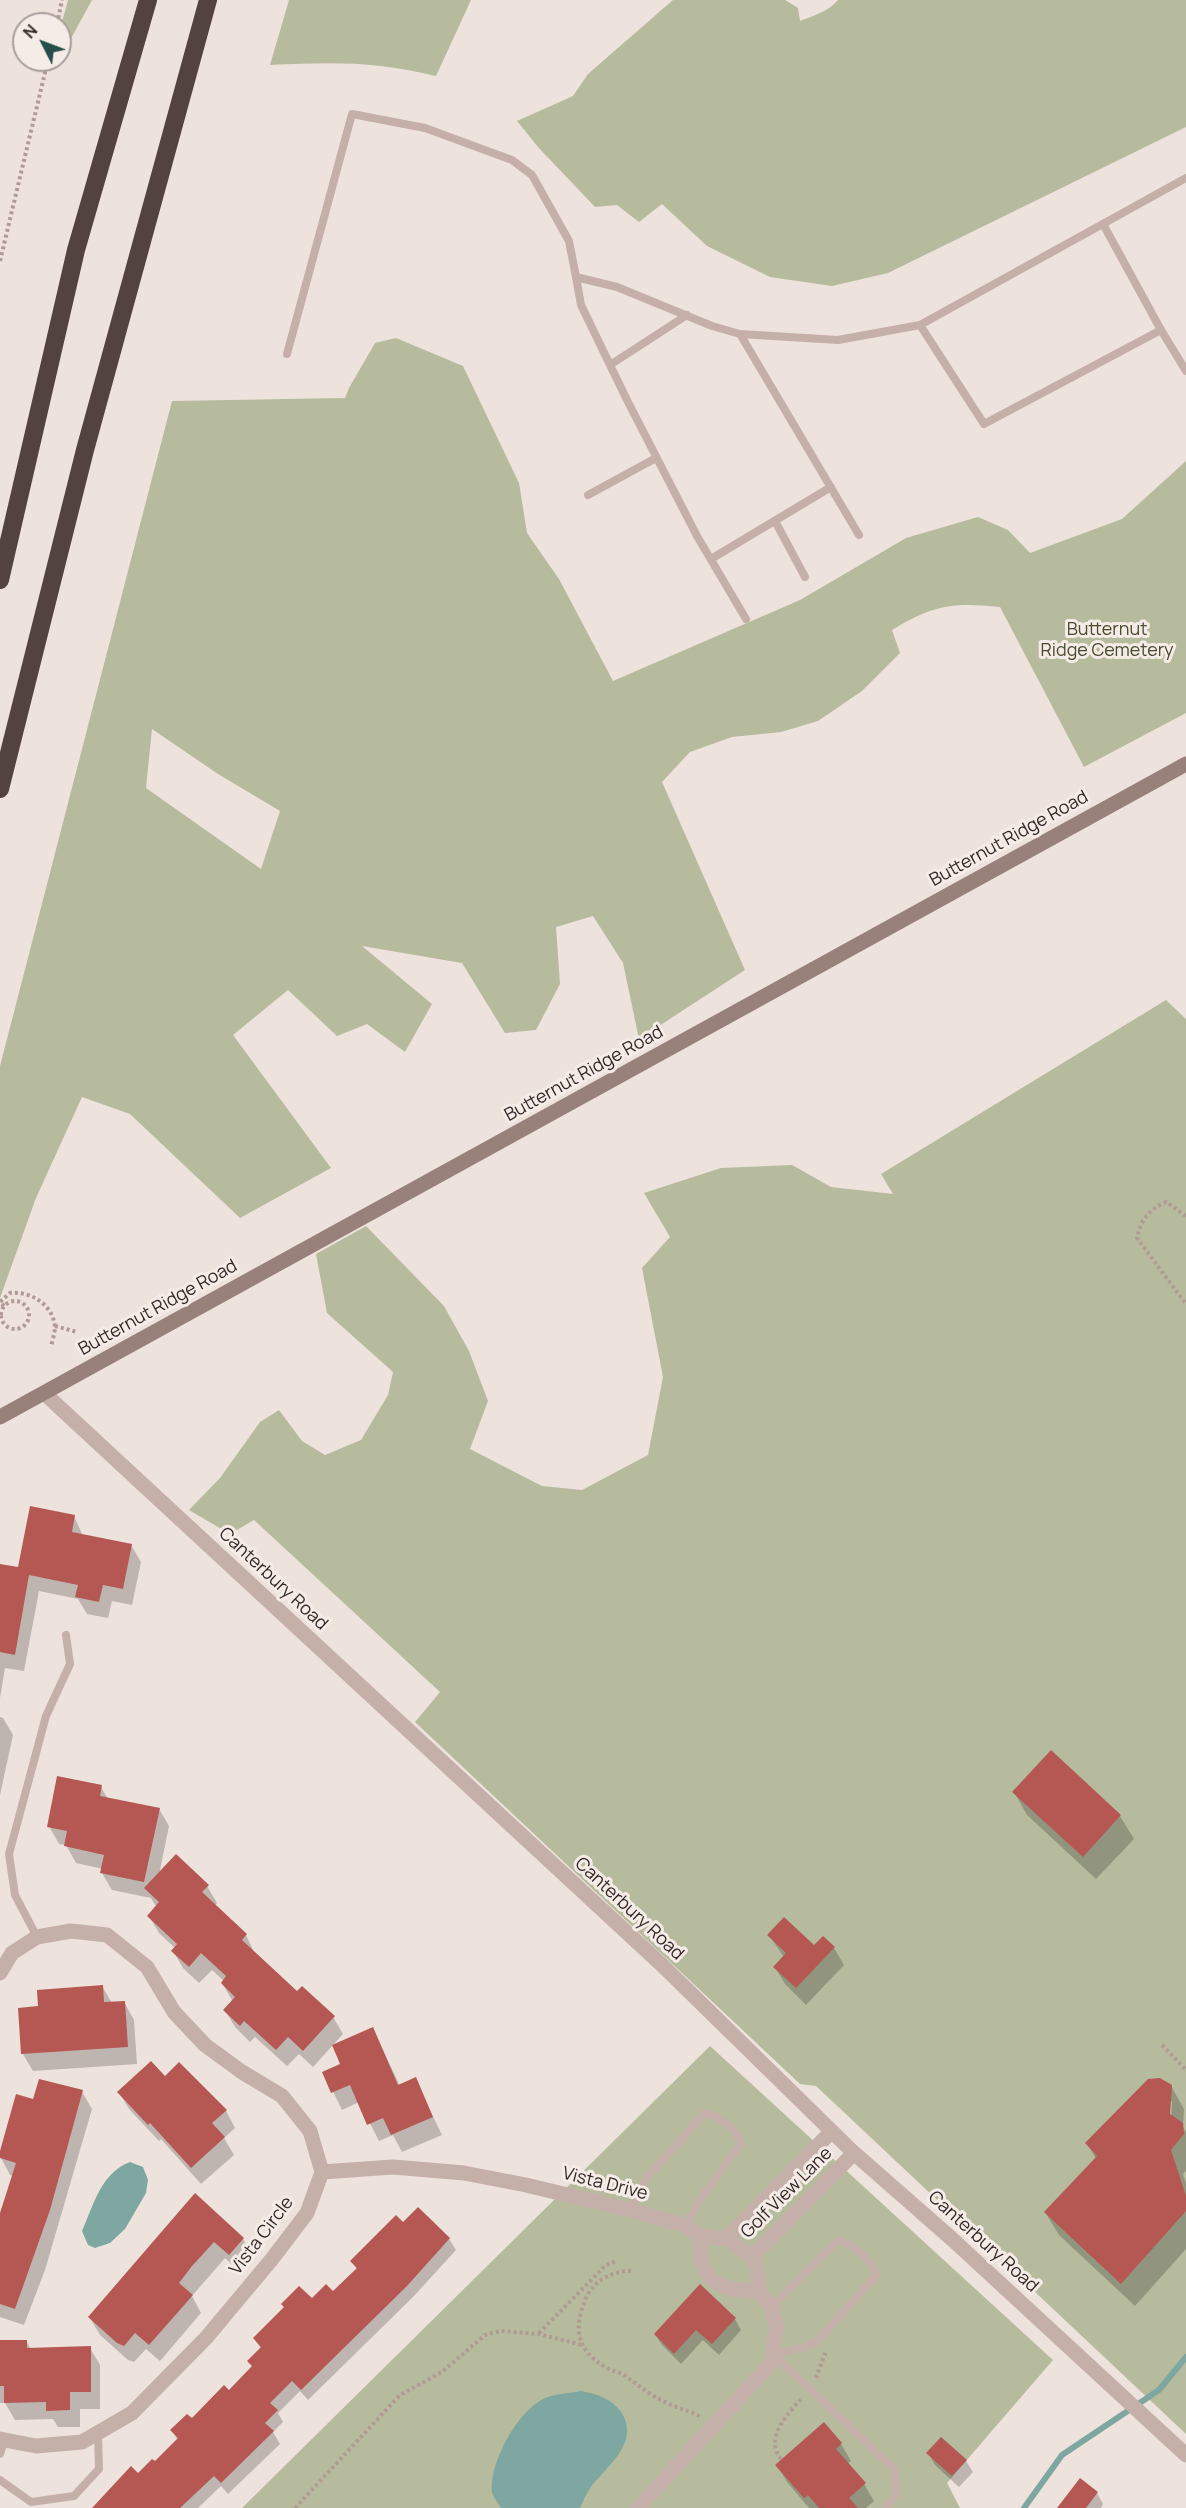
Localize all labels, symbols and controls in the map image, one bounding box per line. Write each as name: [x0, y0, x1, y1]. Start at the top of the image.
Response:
north arrow: [12, 12, 72, 72]
text: N: [18, 20, 42, 43]
park label: Butternut Ridge Cemetery: [1040, 619, 1174, 662]
street label: Butternut Ridge Road: [926, 786, 1092, 892]
street label: Butternut Ridge Road: [501, 1021, 667, 1127]
street label: Butternut Ridge Road: [75, 1255, 241, 1361]
street label: Canterbury Road: [214, 1523, 332, 1635]
street label: Canterbury Road: [570, 1853, 688, 1965]
street label: Golf View Lane: [737, 2143, 837, 2243]
street label: Vista Drive: [560, 2163, 650, 2205]
street label: Canterbury Road: [923, 2187, 1043, 2297]
street label: Vista Circle: [225, 2192, 299, 2280]

